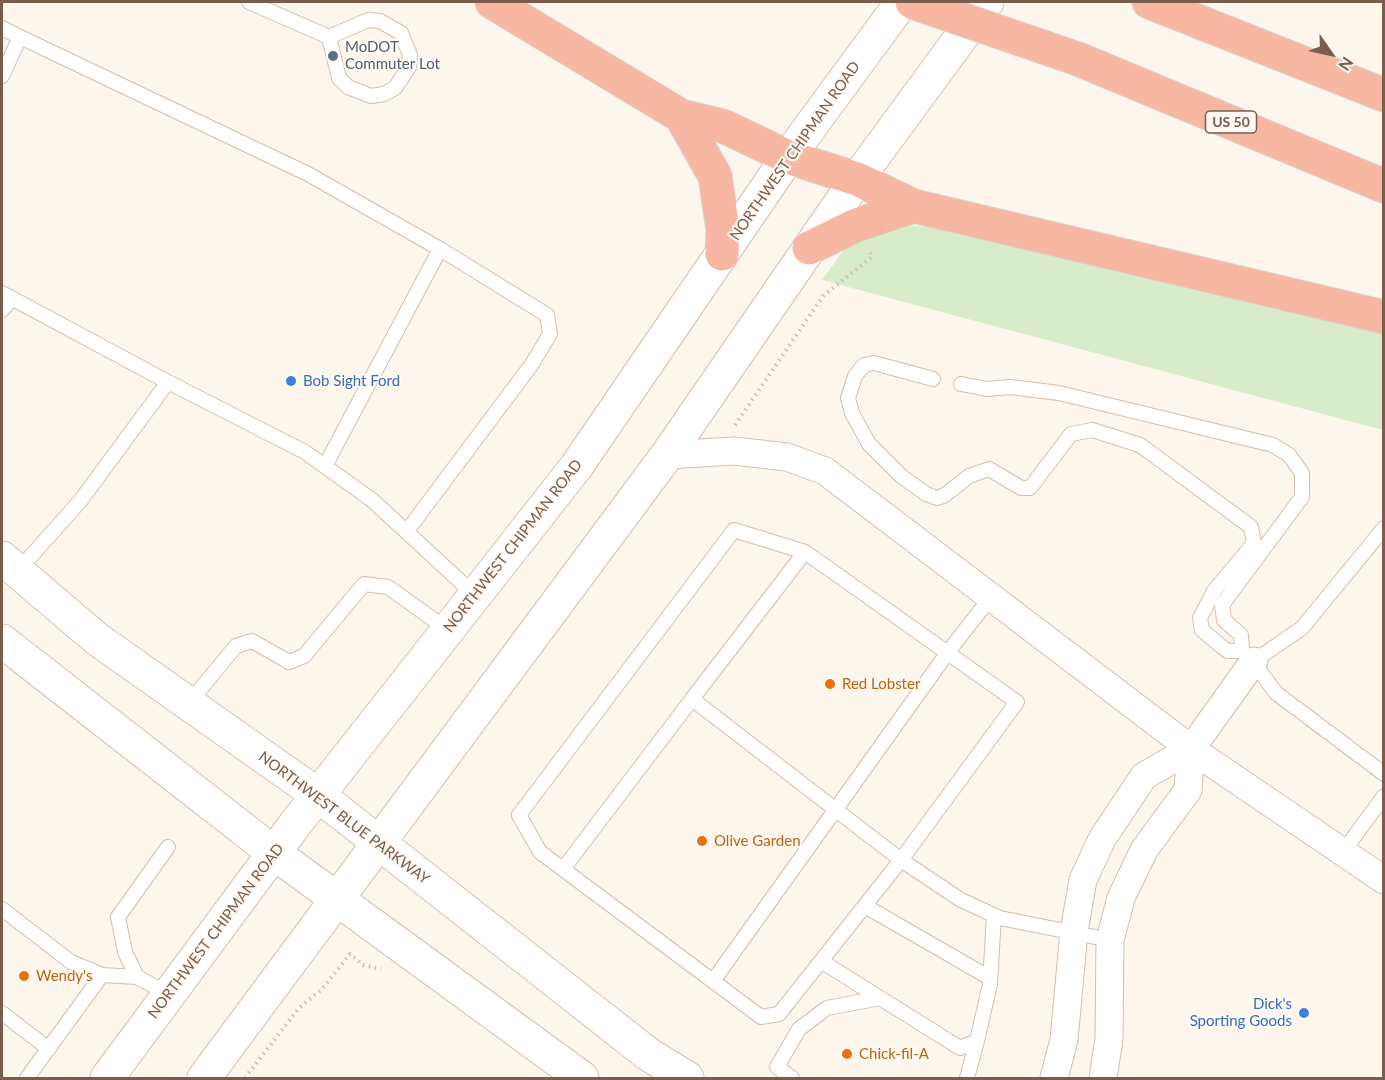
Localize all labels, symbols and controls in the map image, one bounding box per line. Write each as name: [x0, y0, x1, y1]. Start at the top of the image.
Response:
north arrow: [1301, 24, 1361, 84]
place label: MoDOT Commuter Lot: [345, 38, 440, 73]
marker: MoDOT Commuter Lot: [326, 49, 340, 63]
text: N: [1335, 54, 1358, 75]
street label: NORTHWEST CHIPMAN ROAD: [726, 58, 864, 244]
road number: US 50: [1206, 111, 1256, 133]
place label: Bob Sight Ford: [303, 372, 400, 390]
marker: Bob Sight Ford: [284, 374, 298, 388]
street label: NORTHWEST CHIPMAN ROAD: [440, 456, 586, 636]
place label: Red Lobster: [842, 675, 920, 693]
marker: Red Lobster: [823, 677, 837, 691]
street label: NORTHWEST BLUE PARKWAY: [255, 748, 433, 888]
place label: Olive Garden: [714, 832, 801, 850]
marker: Olive Garden: [695, 834, 709, 848]
street label: NORTHWEST CHIPMAN ROAD: [144, 840, 288, 1022]
place label: Wendy's: [36, 967, 93, 985]
marker: Wendy's: [17, 969, 31, 983]
place label: Dick's Sporting Goods: [1190, 995, 1292, 1030]
marker: Dick's Sporting Goods: [1297, 1006, 1311, 1020]
place label: Chick-fil-A: [859, 1045, 929, 1063]
marker: Chick-fil-A: [840, 1047, 854, 1061]

